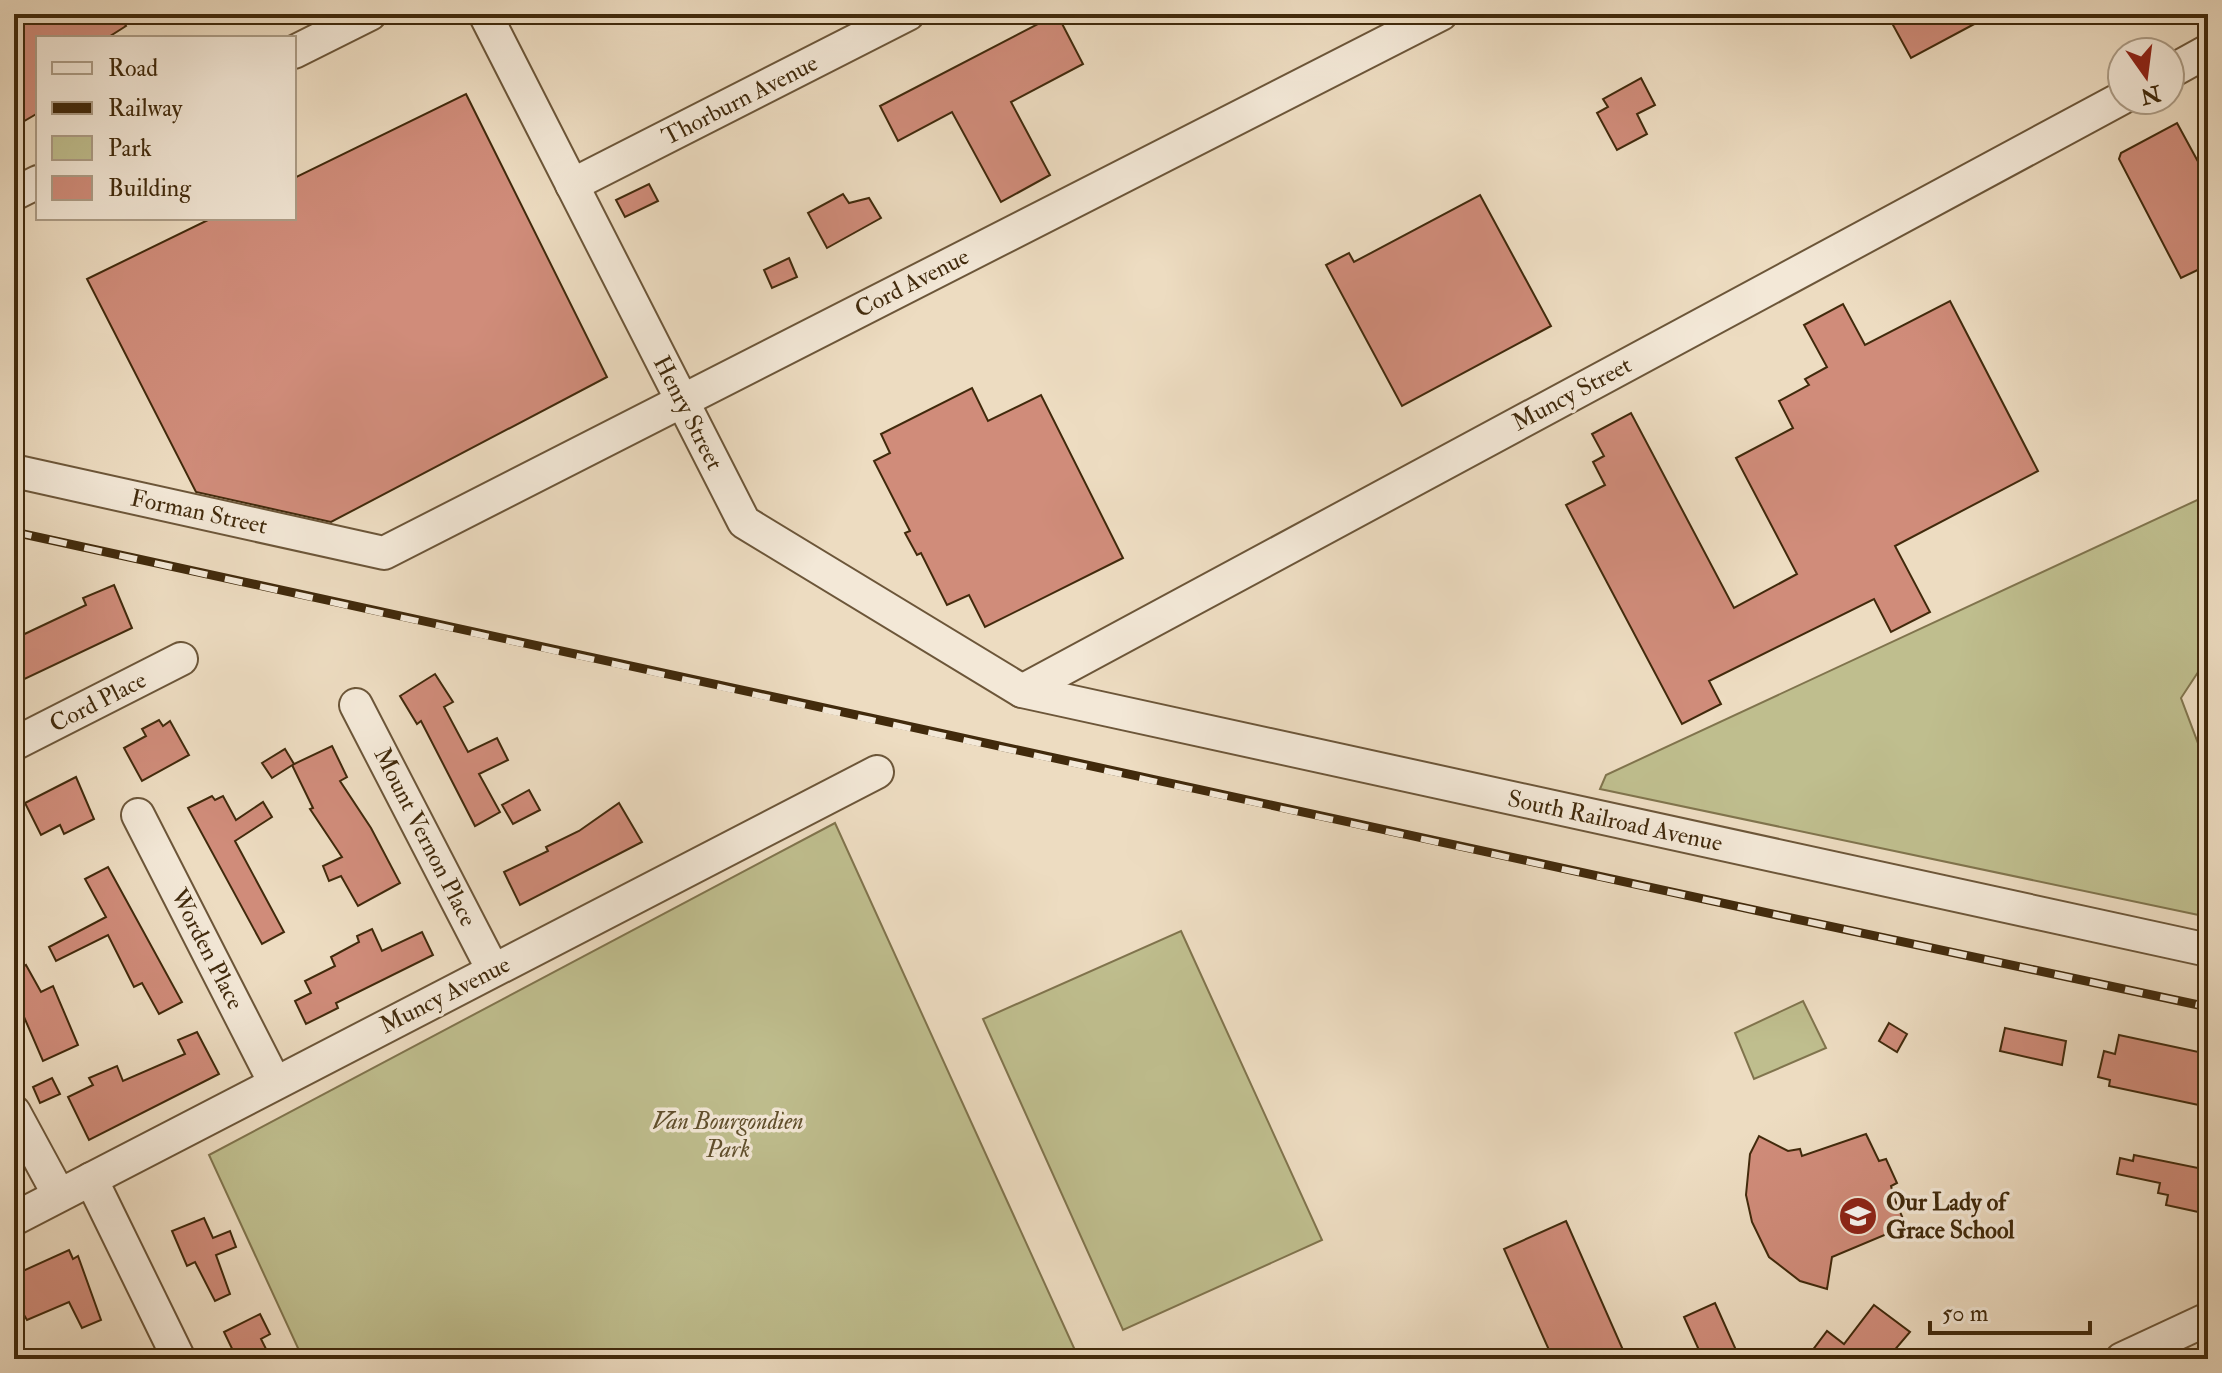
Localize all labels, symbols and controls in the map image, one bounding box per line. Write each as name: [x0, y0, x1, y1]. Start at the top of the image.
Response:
legend: [36, 36, 296, 220]
north arrow: [2106, 36, 2186, 116]
street label: Thorburn Avenue: [657, 47, 823, 153]
text: Road: [108, 53, 158, 84]
text: N: [2137, 78, 2165, 110]
text: Railway: [108, 93, 183, 124]
text: Park: [108, 133, 152, 164]
text: Building: [108, 173, 192, 204]
street label: Cord Avenue: [850, 241, 974, 325]
street label: Muncy Street: [1507, 350, 1637, 438]
street label: Henry Street: [646, 351, 730, 476]
street label: Forman Street: [128, 482, 270, 542]
street label: Cord Place: [44, 664, 152, 740]
street label: Mount Vernon Place: [367, 742, 483, 932]
street label: South Railroad Avenue: [1505, 783, 1725, 859]
street label: Worden Place: [163, 882, 251, 1015]
street label: Muncy Avenue: [375, 949, 515, 1041]
park label: Van Bourgondien Park: [652, 1106, 804, 1165]
place label: Our Lady of Grace School: [1886, 1187, 2015, 1246]
school or university icon: Our Lady of Grace School: [1837, 1195, 1879, 1237]
scale bar: [1930, 1285, 2090, 1335]
text: 50 m: [1942, 1298, 1989, 1329]

